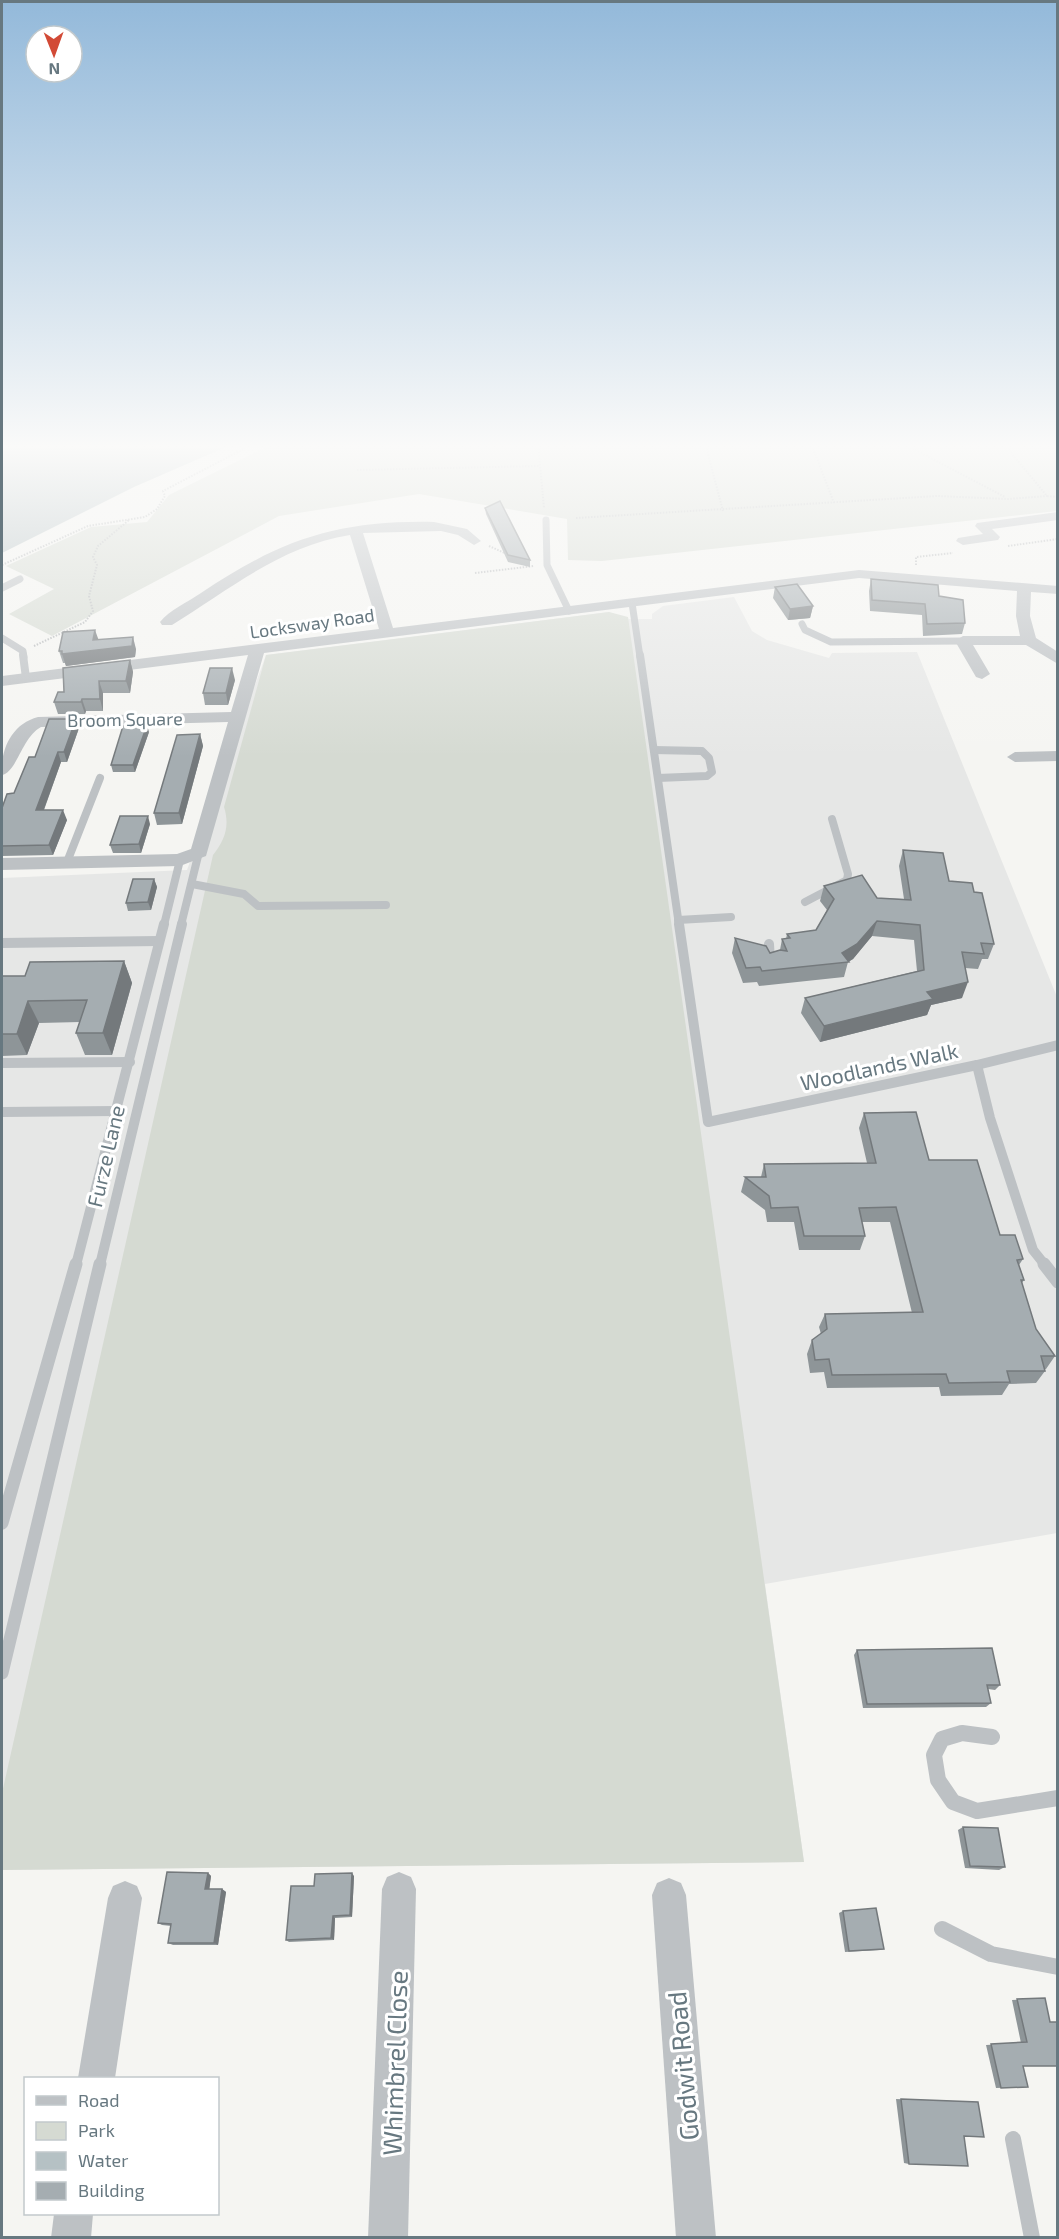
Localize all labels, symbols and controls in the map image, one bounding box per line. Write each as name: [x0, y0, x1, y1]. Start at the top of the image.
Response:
north arrow: [24, 24, 84, 84]
text: N: [48, 60, 60, 79]
street label: Locksway Road: [248, 603, 376, 643]
street label: Broom Square: [67, 707, 183, 731]
street label: Woodlands Walk: [798, 1037, 960, 1095]
street label: Furze Lane: [81, 1103, 129, 1209]
street label: Whimbrel Close: [375, 1970, 413, 2156]
street label: Godwit Road: [660, 1990, 704, 2142]
legend: [24, 2077, 219, 2215]
text: Road: [78, 2089, 119, 2111]
text: Park: [78, 2119, 115, 2141]
text: Water: [78, 2149, 128, 2171]
text: Building: [78, 2179, 145, 2201]

